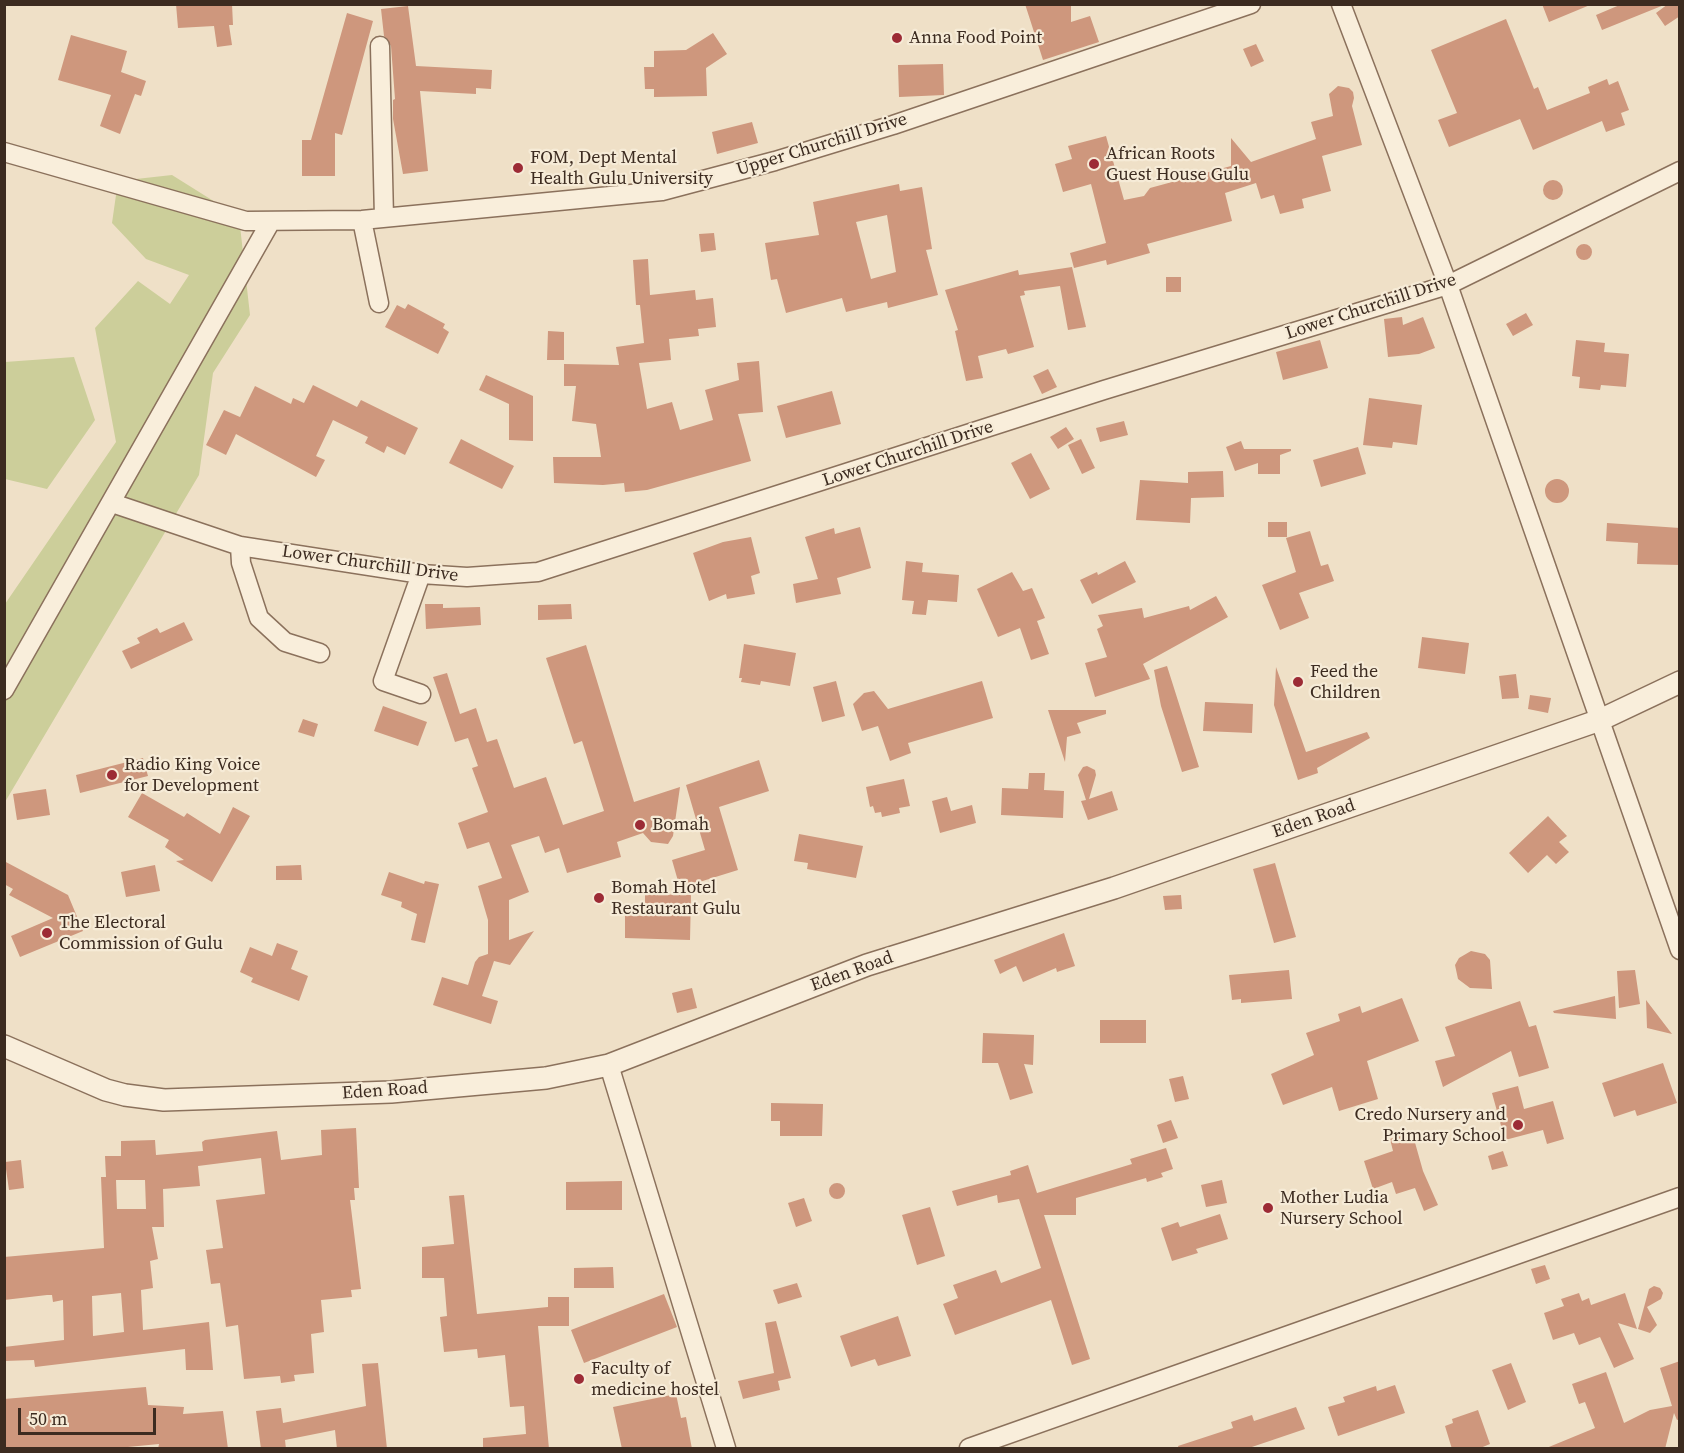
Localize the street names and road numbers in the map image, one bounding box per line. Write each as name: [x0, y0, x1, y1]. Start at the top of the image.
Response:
street label: Upper Churchill Drive: [734, 109, 910, 181]
street label: Lower Churchill Drive: [1283, 269, 1459, 345]
street label: Lower Churchill Drive: [820, 416, 996, 492]
street label: Lower Churchill Drive: [280, 541, 460, 587]
street label: Eden Road: [1270, 795, 1358, 843]
street label: Eden Road: [808, 947, 896, 997]
street label: Eden Road: [341, 1077, 429, 1105]

